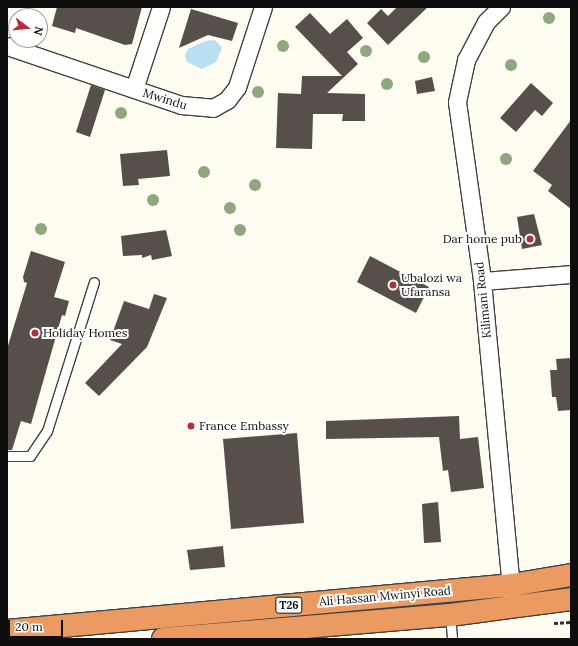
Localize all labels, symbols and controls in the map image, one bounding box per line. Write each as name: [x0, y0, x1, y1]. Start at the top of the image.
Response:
north arrow: [8, 8, 48, 48]
text: N: [31, 25, 46, 37]
street label: Mwindu: [141, 85, 189, 113]
place label: Dar home pub: [443, 232, 522, 246]
marker: Dar home pub: [525, 234, 535, 244]
street label: Kilimani Road: [472, 261, 494, 339]
place label: Ubalozi wa Ufaransa: [401, 271, 462, 299]
marker: Ubalozi wa Ufaransa: [388, 280, 398, 290]
place label: Holiday Homes: [43, 326, 127, 340]
marker: Holiday Homes: [30, 328, 40, 338]
place label: France Embassy: [199, 419, 289, 433]
marker: France Embassy: [186, 421, 196, 431]
street label: Ali Hassan Mwinyi Road: [318, 583, 452, 609]
road number: T26: [275, 596, 303, 614]
scale bar: [10, 612, 65, 638]
text: 20 m: [15, 619, 43, 634]

